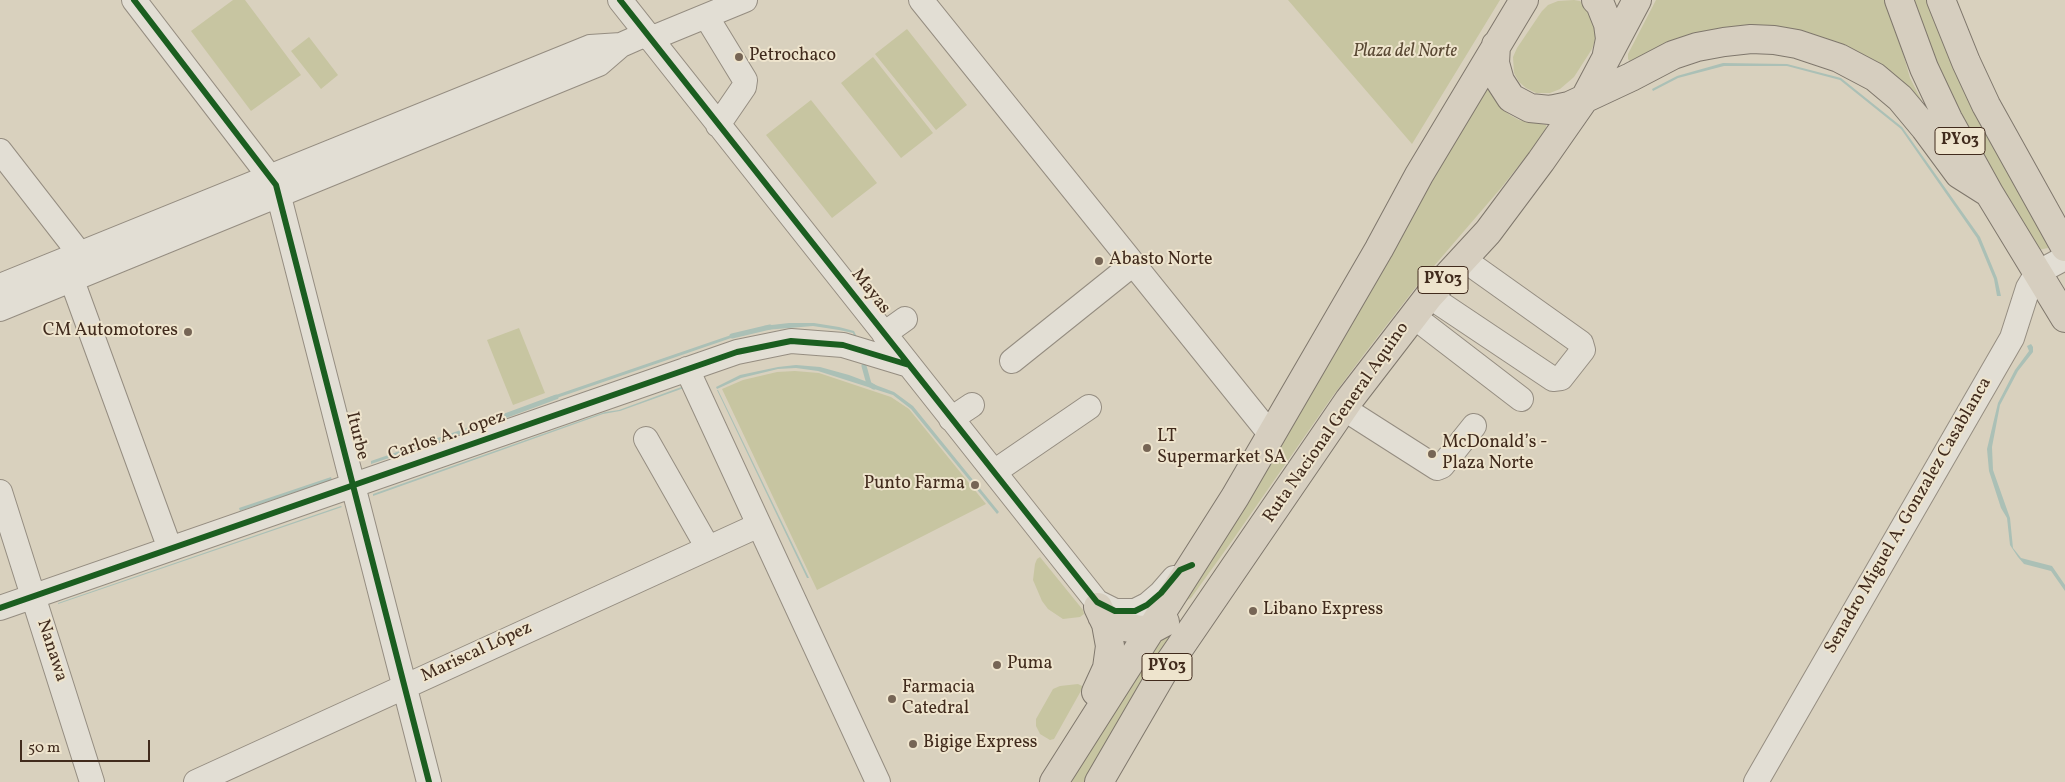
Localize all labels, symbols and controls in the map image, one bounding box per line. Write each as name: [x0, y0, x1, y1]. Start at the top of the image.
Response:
park label: Plaza del Norte: [1353, 42, 1457, 64]
place label: Petrochaco: [749, 46, 836, 68]
marker: Petrochaco: [733, 51, 745, 63]
road number: PY03: [1935, 128, 1985, 154]
place label: Abasto Norte: [1109, 250, 1213, 272]
marker: Abasto Norte: [1093, 255, 1105, 267]
street label: Mayas: [846, 265, 894, 319]
road number: PY03: [1418, 266, 1468, 294]
street label: Ruta Nacional General Aquino: [1259, 319, 1415, 527]
place label: CM Automotores: [43, 321, 178, 343]
marker: CM Automotores: [182, 326, 194, 338]
street label: Senadro Miguel A. Gonzalez Casablanca: [1821, 374, 1997, 658]
street label: Carlos A. Lopez: [386, 407, 508, 467]
street label: Iturbe: [340, 410, 372, 462]
place label: LT Supermarket SA: [1157, 427, 1287, 469]
place label: McDonald’s - Plaza Norte: [1442, 433, 1548, 476]
marker: LT Supermarket SA: [1141, 442, 1153, 454]
marker: McDonald’s - Plaza Norte: [1426, 448, 1438, 460]
place label: Punto Farma: [864, 474, 965, 496]
marker: Punto Farma: [969, 479, 981, 491]
place label: Libano Express: [1263, 600, 1383, 622]
marker: Libano Express: [1247, 605, 1259, 617]
street label: Nanawa: [31, 617, 71, 685]
street label: Mariscal López: [418, 618, 536, 688]
place label: Puma: [1007, 654, 1053, 676]
road number: PY03: [1142, 654, 1192, 680]
marker: Puma: [991, 659, 1003, 671]
place label: Farmacia Catedral: [902, 678, 975, 721]
marker: Farmacia Catedral: [886, 693, 898, 705]
scale bar: [22, 730, 152, 762]
place label: Bigige Express: [923, 733, 1038, 755]
text: 50 m: [28, 738, 60, 759]
marker: Bigige Express: [907, 738, 919, 750]

